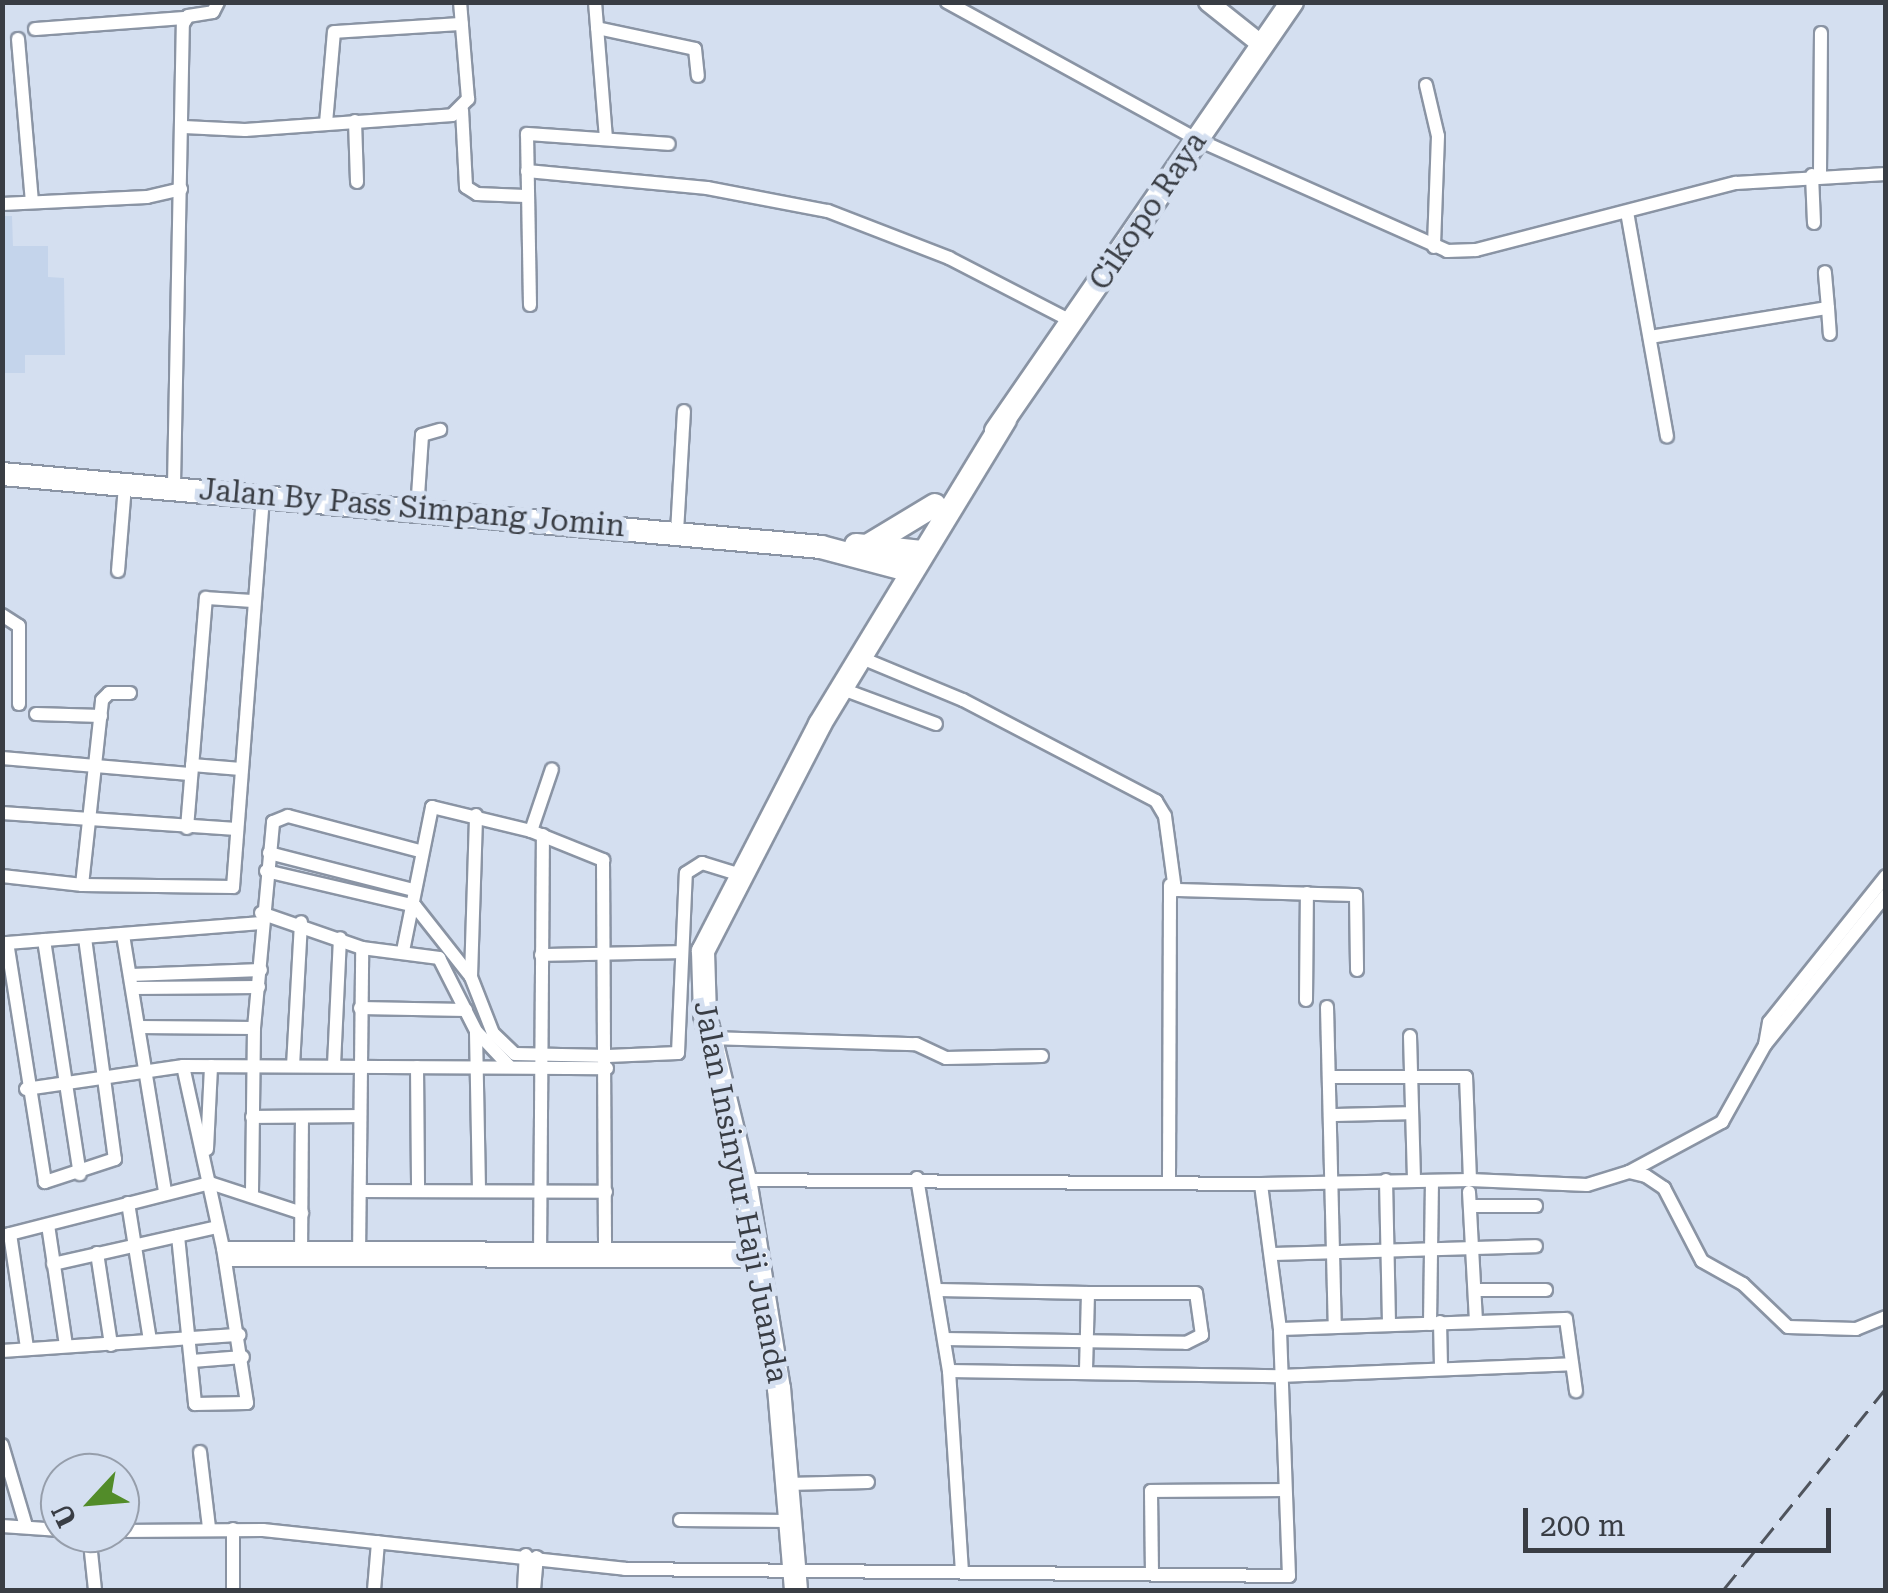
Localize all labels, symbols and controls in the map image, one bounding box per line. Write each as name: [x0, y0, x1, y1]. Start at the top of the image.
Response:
street label: Cikopo Raya: [1082, 125, 1214, 297]
street label: Jalan By Pass Simpang Jomin: [198, 471, 626, 545]
street label: Jalan Insinyur Haji Juanda: [686, 998, 796, 1386]
north arrow: [40, 1453, 140, 1553]
scale bar: [1528, 1488, 1836, 1550]
text: U: [45, 1499, 84, 1532]
text: 200 m: [1540, 1508, 1625, 1543]

